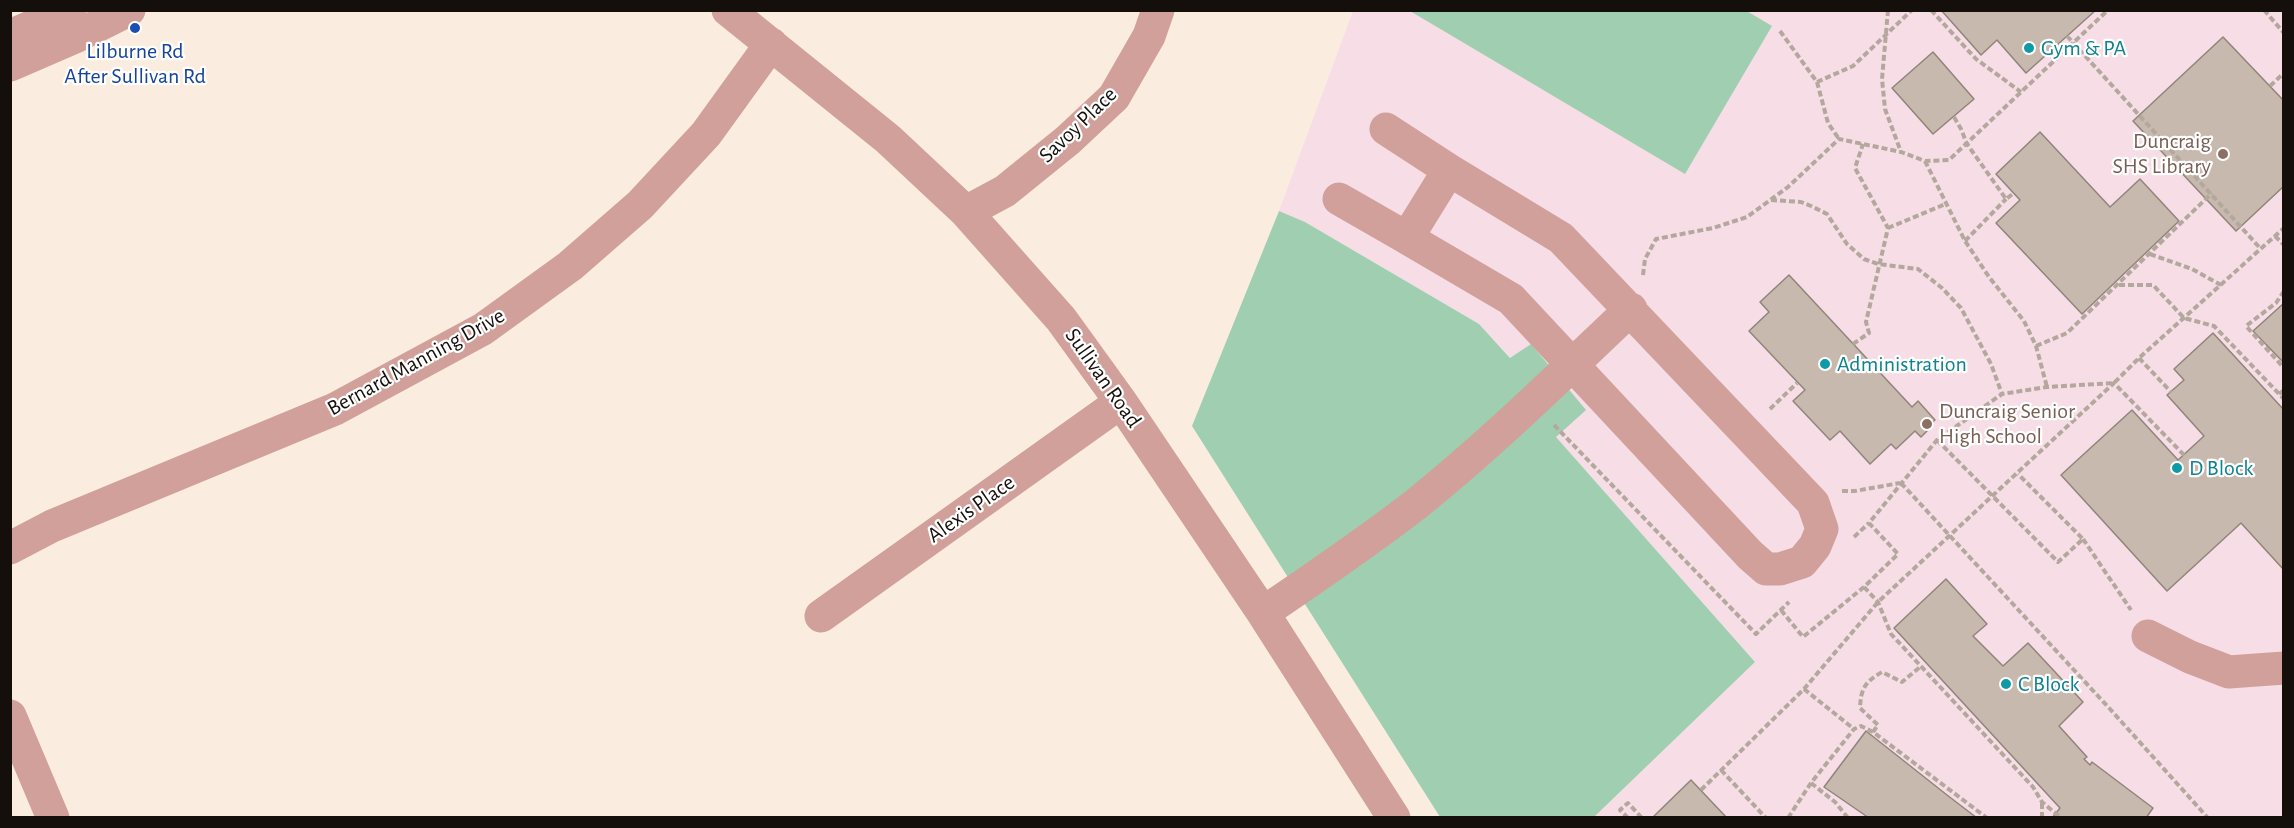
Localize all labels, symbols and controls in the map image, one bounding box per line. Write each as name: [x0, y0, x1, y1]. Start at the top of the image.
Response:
marker: Lilburne Rd After Sullivan Rd: [128, 21, 142, 35]
place label: Gym & PA: [2041, 35, 2126, 61]
place label: Lilburne Rd After Sullivan Rd: [64, 38, 206, 90]
marker: Gym & PA: [2022, 41, 2036, 55]
street label: Savoy Place: [1034, 81, 1122, 169]
place label: Duncraig SHS Library: [2112, 128, 2211, 180]
marker: Duncraig SHS Library: [2216, 147, 2230, 161]
street label: Bernard Manning Drive: [323, 302, 509, 422]
street label: Sullivan Road: [1059, 323, 1147, 433]
place label: Administration: [1837, 351, 1967, 377]
marker: Administration: [1818, 357, 1832, 371]
place label: Duncraig Senior High School: [1939, 398, 2075, 450]
marker: Duncraig Senior High School: [1920, 417, 1934, 431]
place label: D Block: [2189, 455, 2253, 481]
marker: D Block: [2170, 461, 2184, 475]
street label: Alexis Place: [922, 469, 1020, 549]
place label: C Block: [2018, 671, 2080, 697]
marker: C Block: [1999, 677, 2013, 691]

